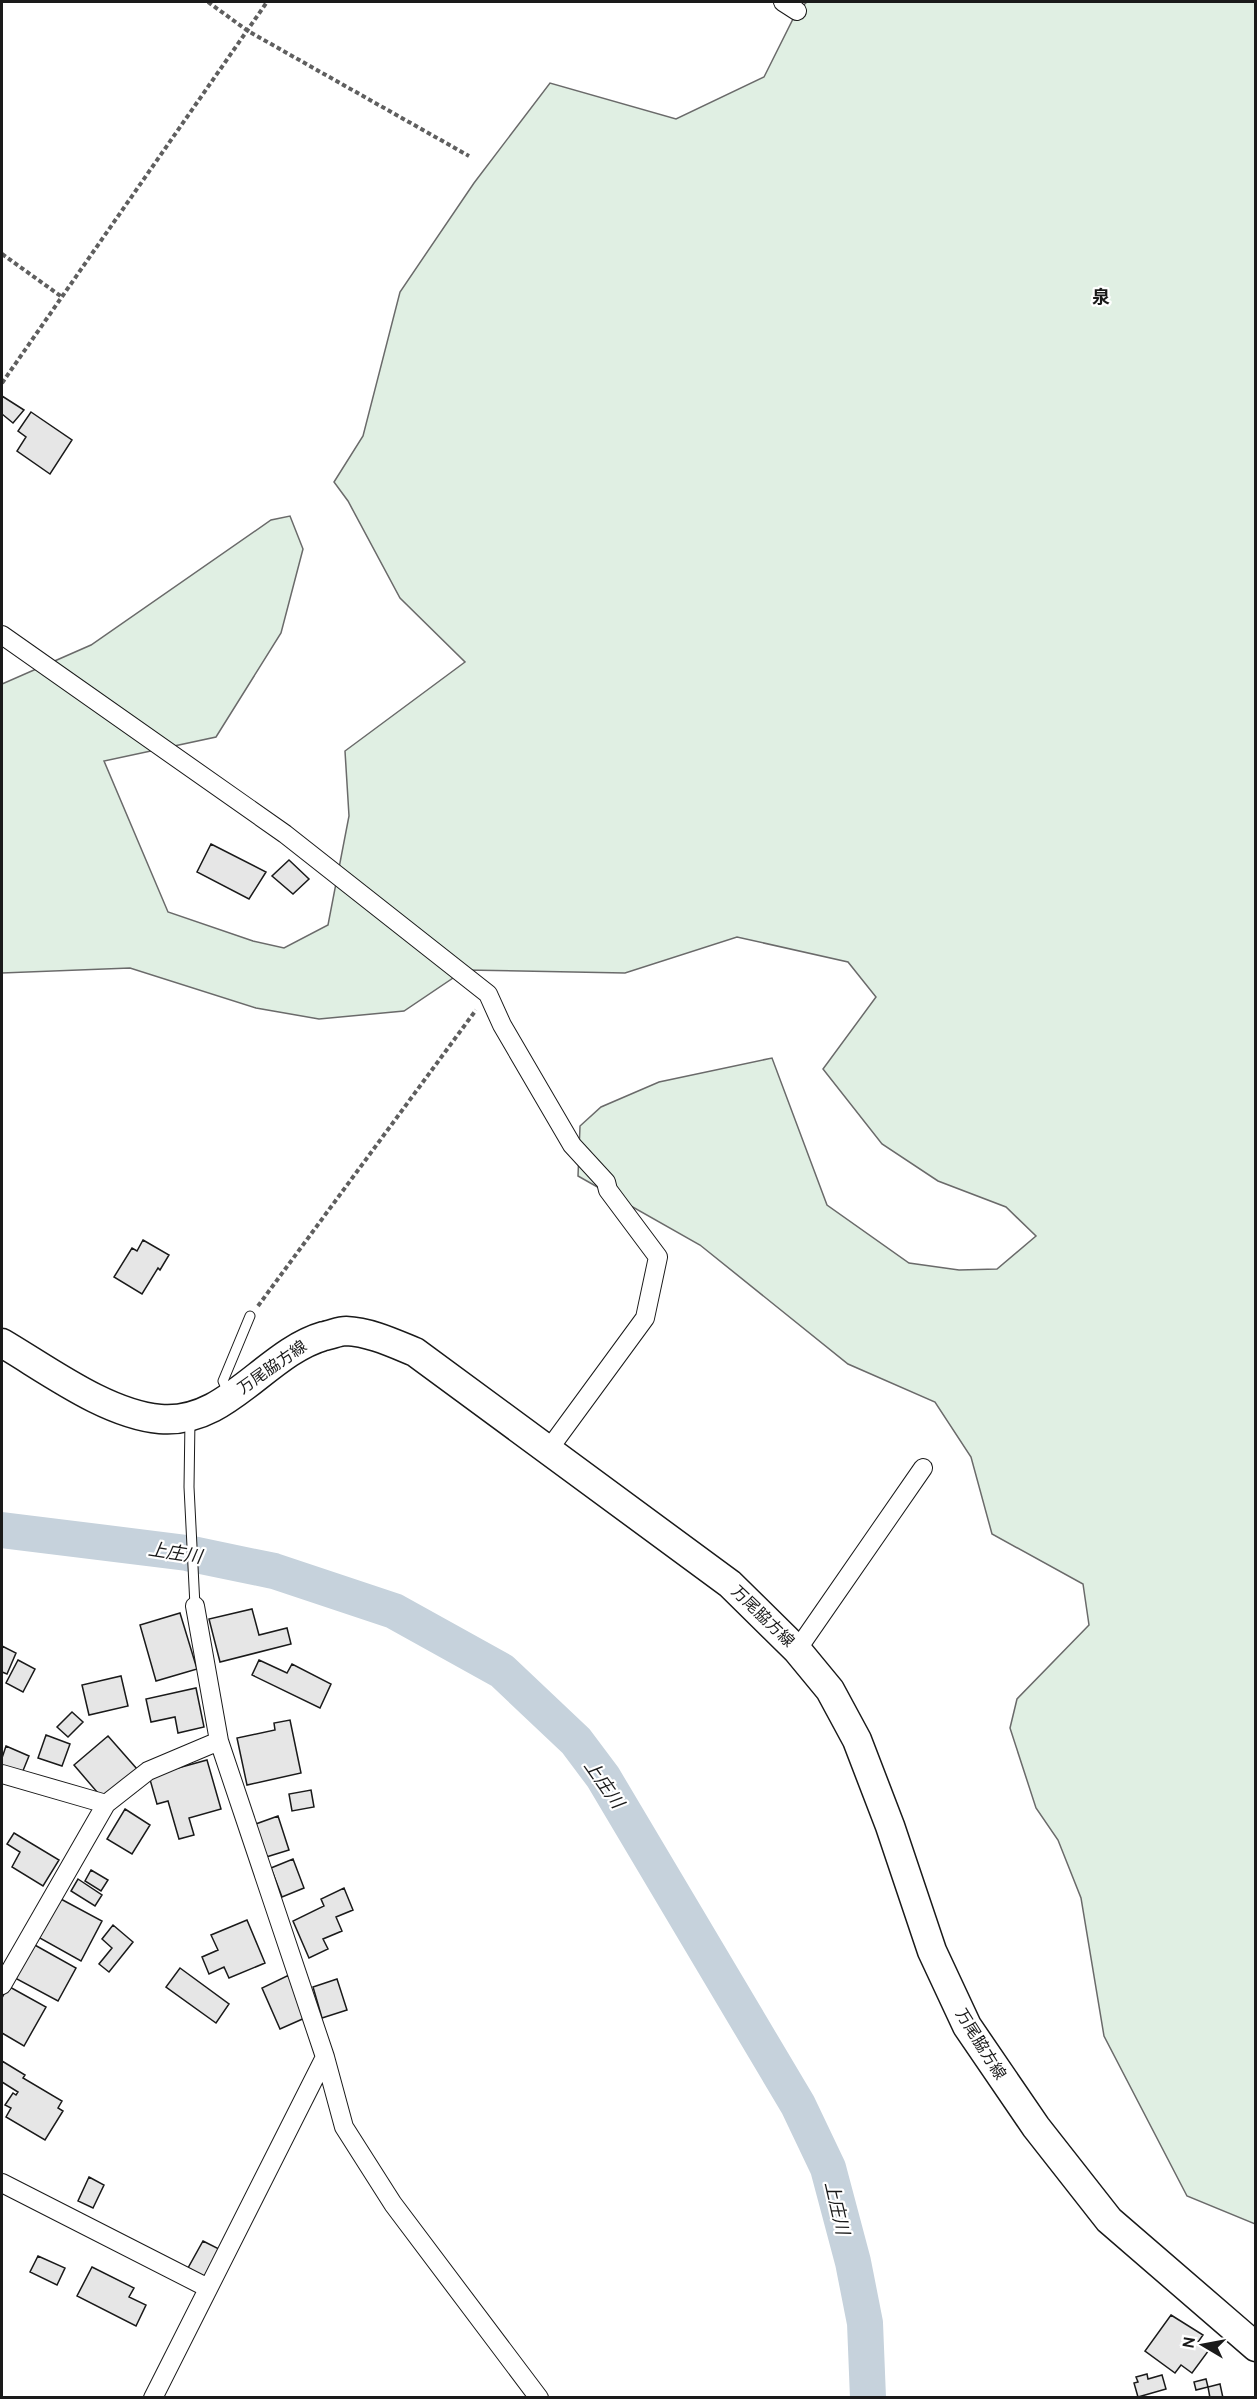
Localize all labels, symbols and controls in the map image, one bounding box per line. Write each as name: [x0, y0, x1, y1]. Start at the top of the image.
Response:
district label: 泉: [1092, 286, 1110, 308]
street label: 万尾脇方線: [234, 1336, 310, 1398]
water label: 上庄川: [147, 1538, 205, 1568]
street label: 万尾脇方線: [728, 1581, 798, 1651]
water label: 上庄川: [580, 1756, 630, 1814]
street label: 万尾脇方線: [952, 2005, 1010, 2083]
water label: 上庄川: [820, 2179, 854, 2239]
north arrow: [1173, 2315, 1233, 2375]
text: N: [1178, 2335, 1199, 2350]

